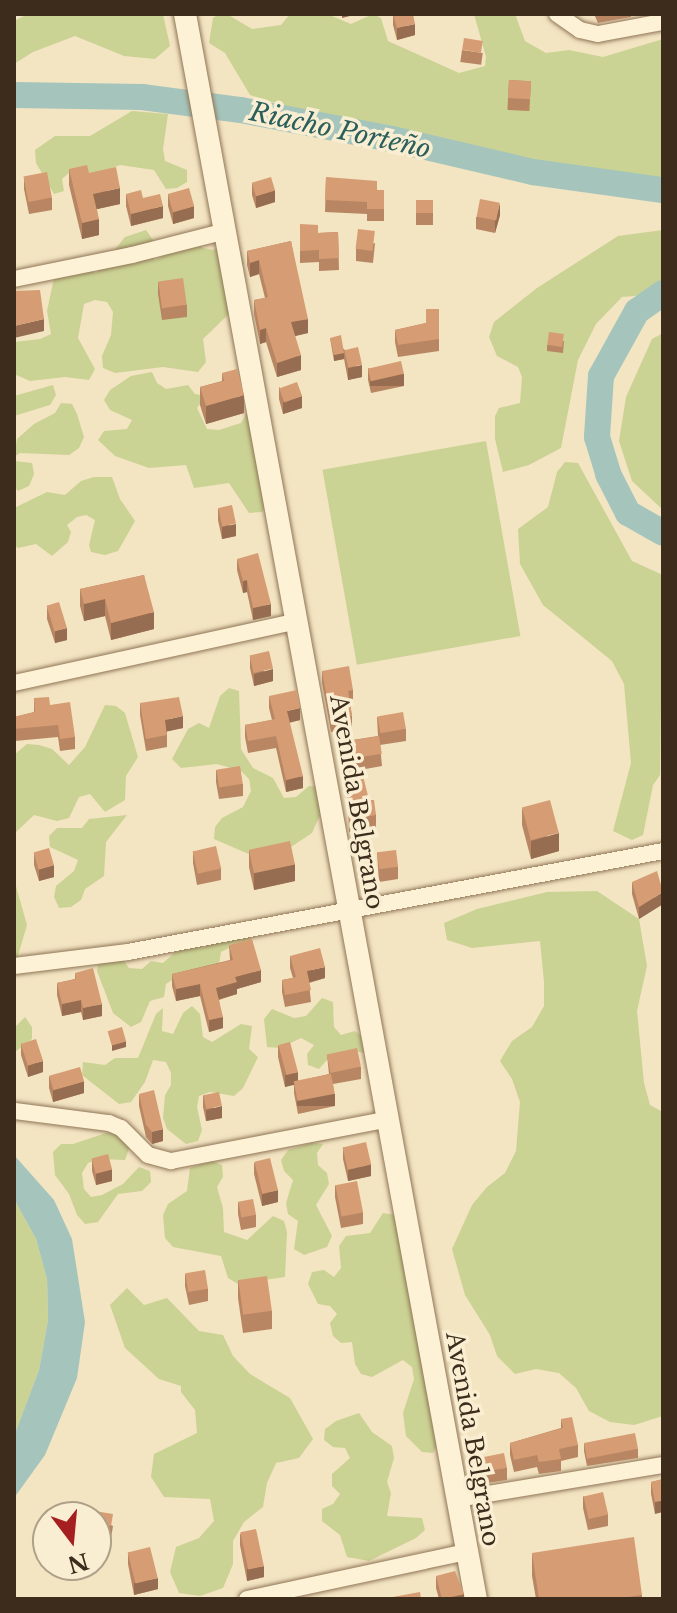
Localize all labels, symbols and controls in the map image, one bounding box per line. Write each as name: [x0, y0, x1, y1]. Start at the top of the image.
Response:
water label: Riacho Porteño: [247, 97, 433, 165]
street label: Avenida Belgrano: [324, 692, 390, 912]
street label: Avenida Belgrano: [440, 1329, 506, 1549]
north arrow: [32, 1501, 112, 1581]
text: N: [65, 1547, 92, 1578]

